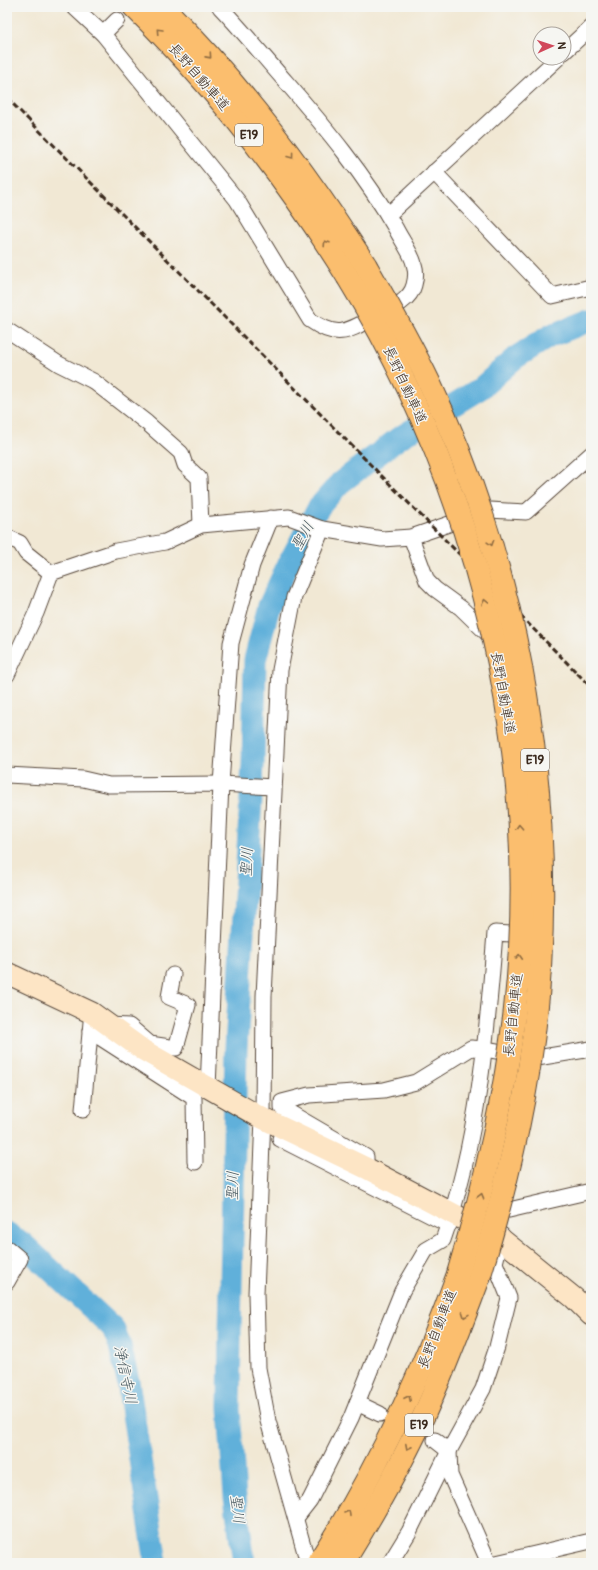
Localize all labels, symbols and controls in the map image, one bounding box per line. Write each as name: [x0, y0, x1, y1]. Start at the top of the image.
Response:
north arrow: [532, 26, 572, 66]
one-way arrow: [156, 28, 163, 36]
street label: 長野自動車道: [165, 40, 233, 114]
text: N: [555, 41, 568, 50]
one-way arrow: [204, 51, 211, 59]
road number: E19: [235, 124, 263, 146]
one-way arrow: [286, 152, 293, 159]
one-way arrow: [323, 240, 331, 247]
street label: 長野自動車道: [380, 343, 430, 427]
water label: 聖川: [287, 518, 319, 554]
one-way arrow: [486, 540, 495, 547]
one-way arrow: [481, 599, 489, 606]
street label: 長野自動車道: [487, 650, 519, 736]
road number: E19: [521, 749, 549, 771]
one-way arrow: [515, 824, 523, 830]
water label: 聖川: [237, 847, 257, 877]
one-way arrow: [515, 954, 524, 960]
street label: 長野自動車道: [500, 972, 526, 1058]
water label: 聖川: [223, 1171, 243, 1201]
one-way arrow: [476, 1193, 484, 1199]
street label: 長野自動車道: [414, 1287, 460, 1371]
one-way arrow: [462, 1312, 470, 1319]
water label: 浄信寺川: [109, 1344, 141, 1406]
one-way arrow: [403, 1395, 411, 1403]
road number: E19: [405, 1414, 433, 1436]
one-way arrow: [406, 1443, 413, 1451]
water label: 聖川: [226, 1493, 248, 1525]
one-way arrow: [344, 1510, 351, 1517]

